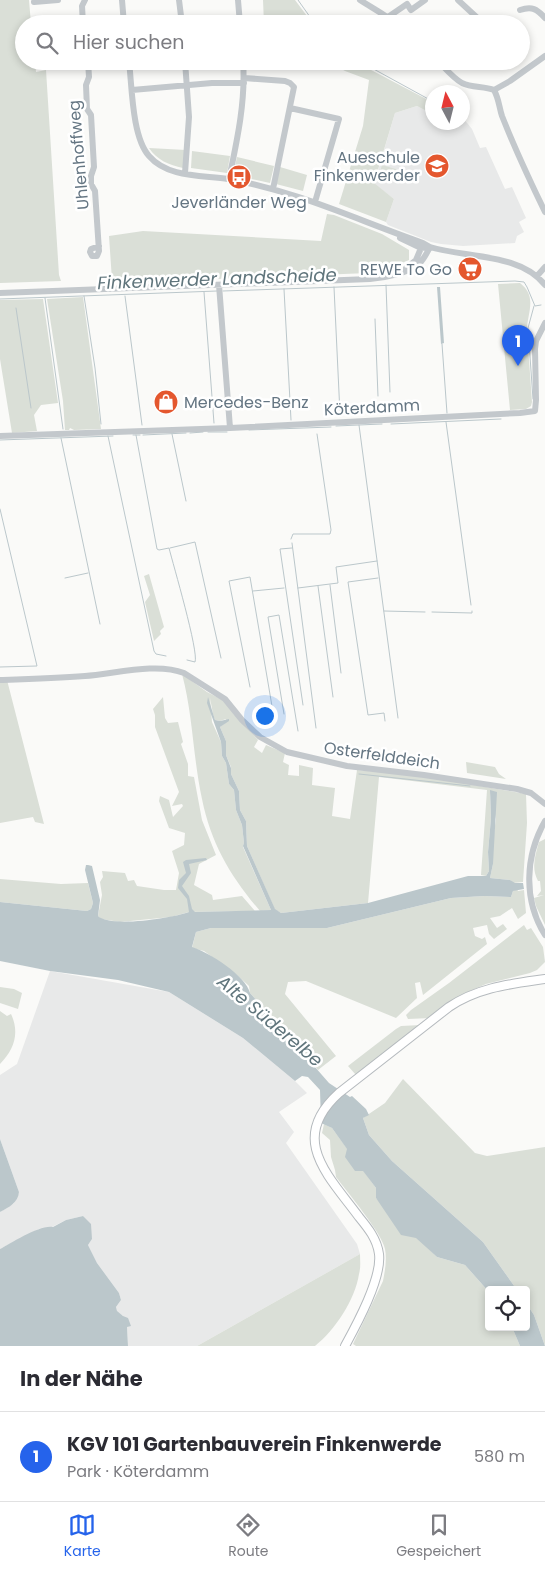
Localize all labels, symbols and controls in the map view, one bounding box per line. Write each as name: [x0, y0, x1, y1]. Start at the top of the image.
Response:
search box: [15, 15, 530, 70]
icon: search: [33, 29, 61, 57]
text: Hier suchen: [73, 29, 184, 56]
north arrow: [425, 85, 470, 130]
street label: Uhlenhoffweg: [62, 99, 95, 211]
place label: Aueschule Finkenwerder: [314, 146, 420, 187]
school or university icon: Aueschule Finkenwerder: [424, 153, 450, 179]
bus stop icon: Jeverländer Weg: [226, 164, 252, 190]
place label: Jeverländer Weg: [171, 191, 307, 214]
supermarket icon: REWE To Go: [457, 256, 483, 282]
place label: REWE To Go: [360, 258, 452, 281]
water label: Finkenwerder Landscheide: [97, 262, 337, 295]
pin: 1: [502, 325, 534, 366]
shop icon: Mercedes-Benz: [153, 389, 179, 415]
place label: Mercedes-Benz: [184, 391, 308, 414]
street label: Köterdamm: [323, 393, 421, 421]
your location: [252, 703, 278, 729]
street label: Osterfelddeich: [322, 736, 442, 775]
water label: Alte Süderelbe: [212, 968, 328, 1072]
map controls: [485, 1286, 530, 1331]
button: locate: [485, 1286, 530, 1331]
text: In der Nähe: [20, 1364, 143, 1393]
text: KGV 101 Gartenbauverein Finkenwerde: [67, 1431, 442, 1458]
text: 1: [33, 1445, 39, 1468]
text: 580 m: [474, 1445, 525, 1468]
text: Park · Köterdamm: [67, 1460, 209, 1483]
tab: Karte: [64, 1511, 101, 1562]
tab: Route: [228, 1511, 269, 1562]
tab: Gespeichert: [396, 1511, 481, 1562]

